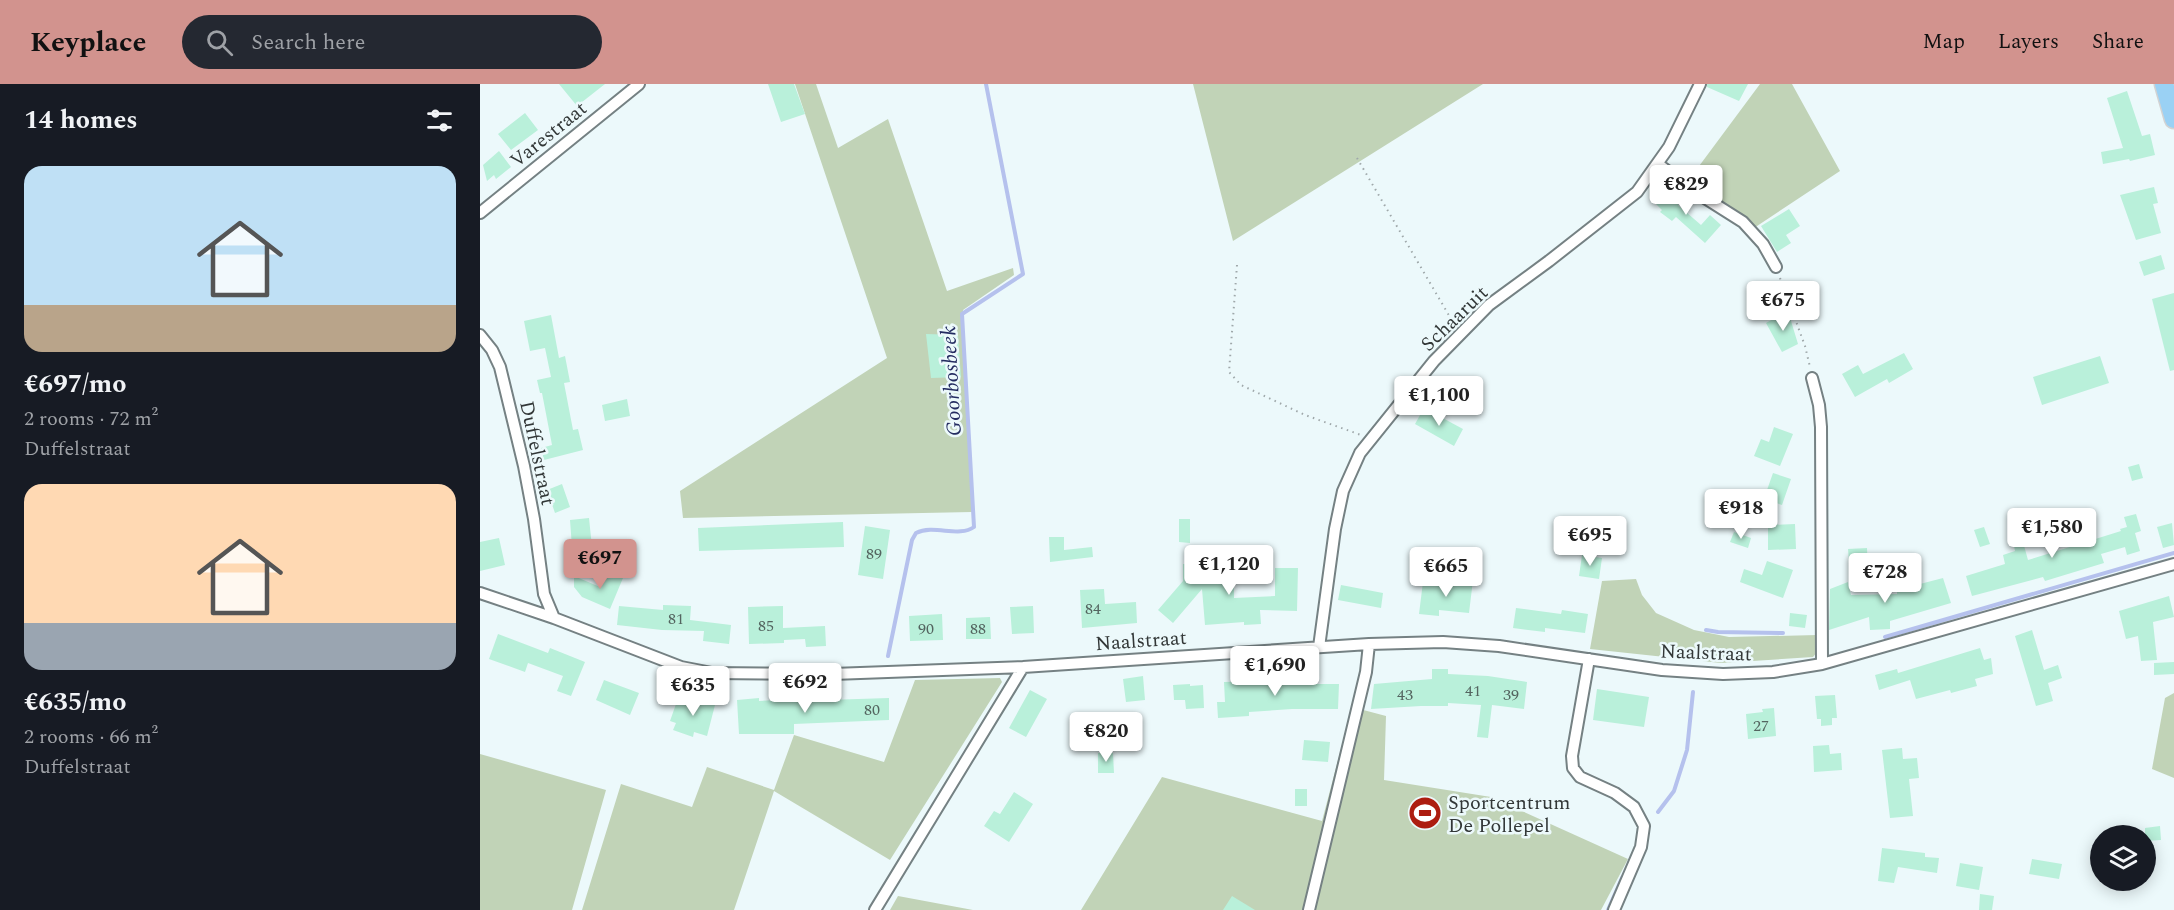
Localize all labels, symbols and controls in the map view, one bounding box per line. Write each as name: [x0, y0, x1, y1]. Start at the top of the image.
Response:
search box: [182, 15, 602, 69]
text: Keyplace: [30, 21, 146, 64]
icon: search: [203, 26, 236, 59]
text: Search here: [251, 26, 365, 59]
text: Map: [1923, 26, 1965, 58]
text: Layers: [1998, 26, 2059, 58]
text: Share: [2092, 26, 2144, 58]
street label: Varestraat: [504, 94, 594, 175]
text: 14 homes: [24, 100, 138, 140]
icon: filters: [423, 104, 456, 137]
pin: €829: [1650, 165, 1722, 216]
text: €829: [1664, 169, 1708, 199]
icon: home: [186, 205, 294, 313]
street label: Schaaruit: [1414, 279, 1495, 359]
pin: €675: [1747, 281, 1819, 332]
text: €675: [1761, 285, 1805, 315]
water label: Goorbosbeek: [933, 325, 971, 437]
text: €697/mo: [24, 364, 127, 404]
pin: €1,100: [1390, 376, 1488, 427]
text: €1,100: [1408, 380, 1470, 410]
street label: Duffelstraat: [511, 398, 563, 508]
text: 2 rooms · 72 m²: [24, 404, 158, 434]
text: Duffelstraat: [24, 434, 130, 464]
pin: €918: [1705, 489, 1777, 540]
text: €918: [1719, 493, 1763, 523]
pin: €1,580: [2003, 508, 2101, 559]
text: €1,580: [2021, 512, 2083, 542]
pin: €695: [1554, 516, 1626, 567]
text: €695: [1568, 520, 1612, 550]
icon: home: [186, 523, 294, 631]
pin: €697: [564, 539, 636, 590]
house number: 89: [866, 542, 882, 566]
text: €697: [578, 543, 622, 573]
pin: €1,120: [1180, 545, 1278, 596]
pin: €665: [1410, 547, 1482, 598]
text: €1,120: [1198, 549, 1260, 579]
text: €665: [1424, 551, 1468, 581]
pin: €728: [1849, 553, 1921, 604]
text: €728: [1863, 557, 1907, 587]
house number: 84: [1085, 597, 1101, 621]
house number: 81: [668, 607, 684, 631]
house number: 85: [758, 614, 774, 638]
house number: 90: [918, 617, 934, 641]
house number: 88: [970, 617, 986, 641]
street label: Naalstraat: [1094, 623, 1188, 659]
street label: Naalstraat: [1660, 636, 1752, 670]
pin: €1,690: [1226, 646, 1324, 697]
text: €1,690: [1244, 650, 1306, 680]
pin: €692: [769, 663, 841, 714]
pin: €635: [657, 666, 729, 717]
text: €692: [783, 667, 827, 697]
text: €635: [671, 670, 715, 700]
house number: 41: [1465, 679, 1481, 703]
text: €635/mo: [24, 682, 127, 722]
house number: 43: [1397, 683, 1413, 707]
house number: 39: [1503, 683, 1519, 707]
house number: 80: [864, 698, 880, 722]
pin: €820: [1070, 712, 1142, 763]
house number: 27: [1753, 714, 1769, 738]
text: €820: [1084, 716, 1128, 746]
text: 2 rooms · 66 m²: [24, 722, 158, 752]
text: Duffelstraat: [24, 752, 130, 782]
place label: Sportcentrum De Pollepel: [1448, 788, 1570, 841]
sports icon: Sportcentrum De Pollepel: [1407, 795, 1443, 831]
map controls: [2090, 825, 2156, 891]
button: layers: [2090, 825, 2156, 891]

